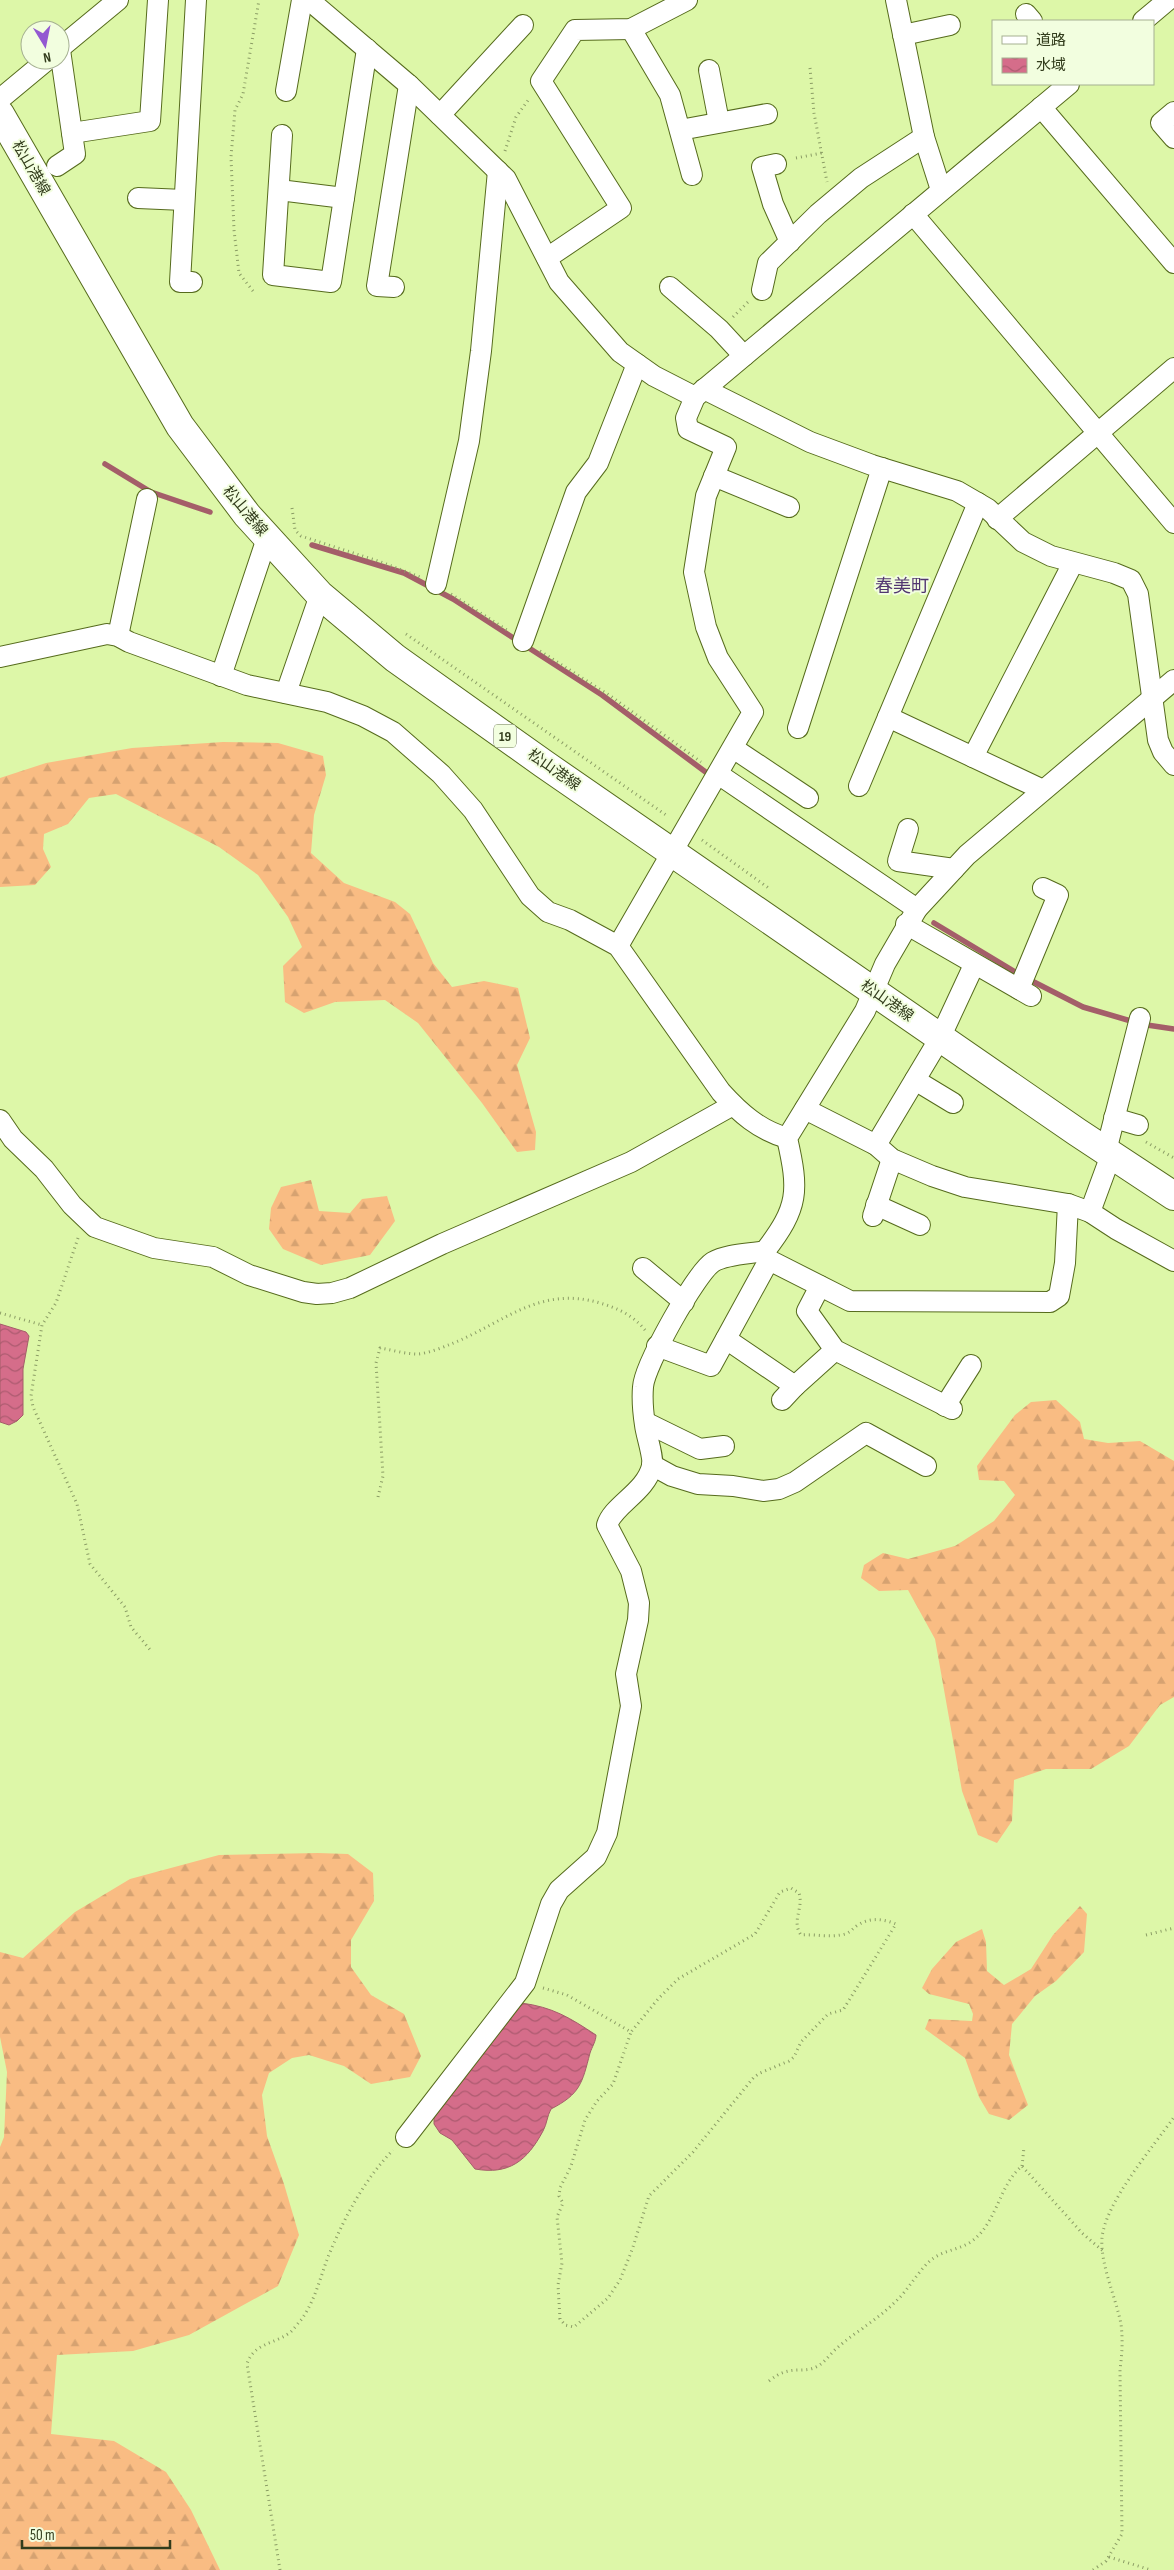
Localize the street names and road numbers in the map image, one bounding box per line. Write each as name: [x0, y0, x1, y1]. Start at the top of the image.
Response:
street label: 松山港線: [8, 137, 54, 199]
street label: 松山港線: [218, 482, 272, 540]
road number: 19: [494, 724, 516, 748]
street label: 松山港線: [524, 745, 584, 795]
street label: 松山港線: [857, 976, 917, 1026]

